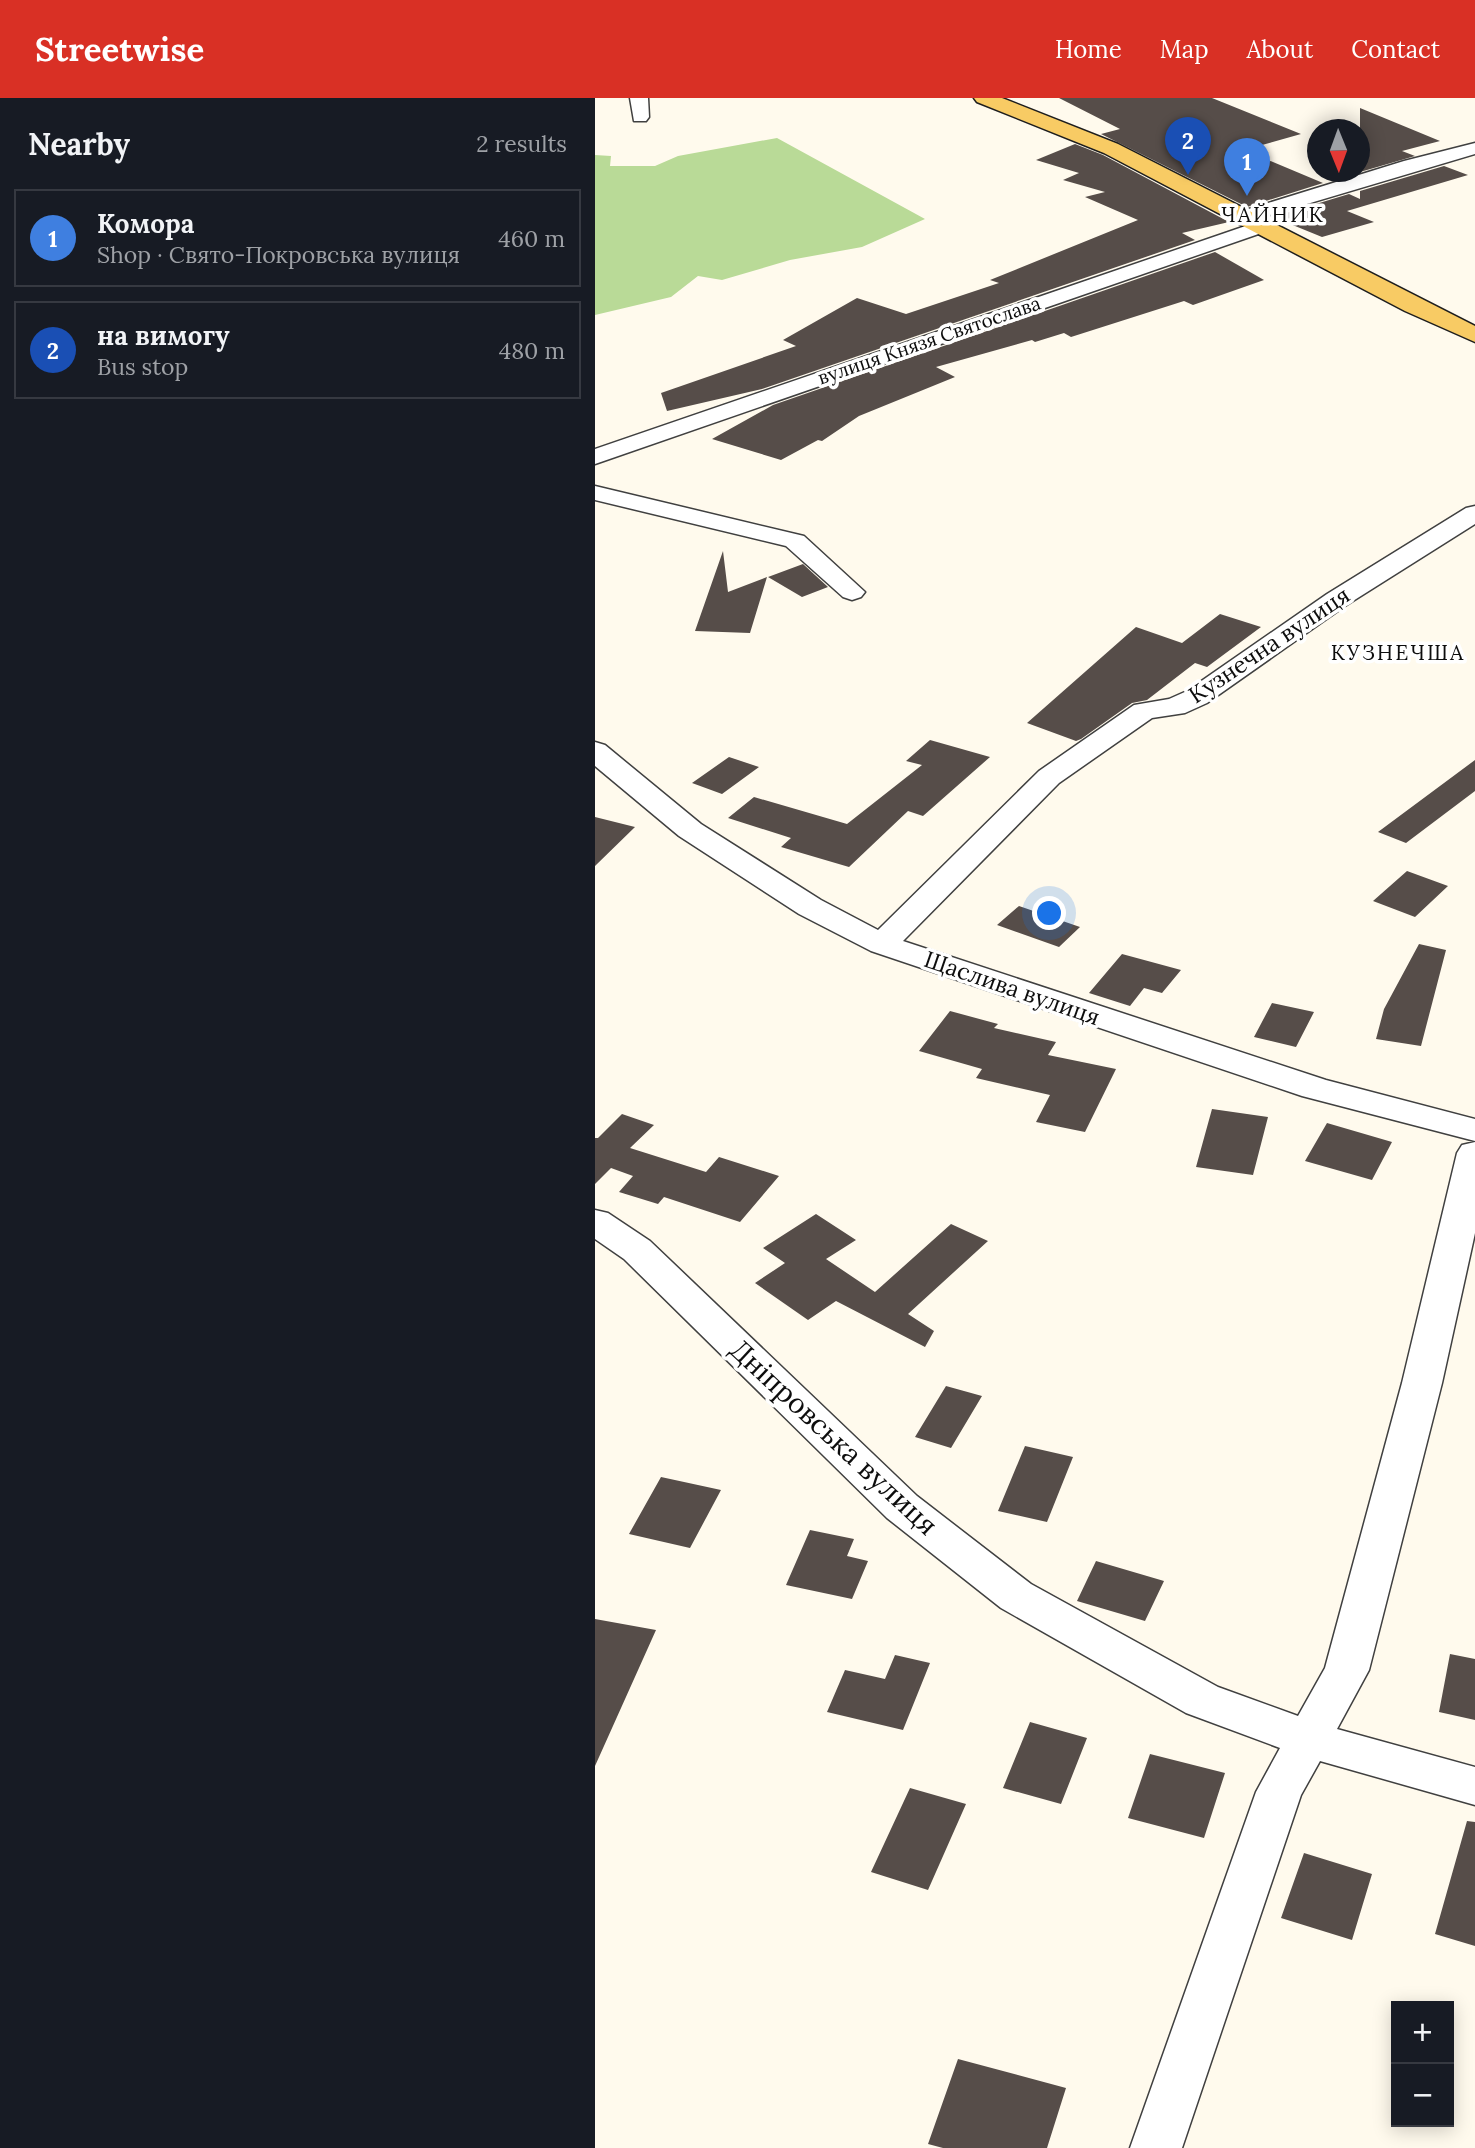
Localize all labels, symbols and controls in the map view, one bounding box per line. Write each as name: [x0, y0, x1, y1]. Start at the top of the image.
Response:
text: Streetwise: [35, 28, 204, 70]
text: Home: [1055, 34, 1122, 65]
text: Map: [1160, 34, 1209, 65]
text: About: [1247, 34, 1313, 65]
text: Contact: [1351, 34, 1440, 65]
pin: 2: [1165, 117, 1211, 175]
north arrow: [1307, 119, 1370, 182]
text: Nearby: [28, 125, 130, 163]
text: 2 results: [476, 129, 567, 158]
pin: 1: [1224, 138, 1270, 196]
district label: ЧАЙНИК: [1221, 201, 1325, 228]
text: Комора: [97, 207, 194, 240]
text: 1: [48, 224, 58, 253]
text: 460 m: [498, 224, 565, 253]
text: Shop · Свято-Покровська вулиця: [97, 240, 460, 269]
street label: вулиця Князя Святослава: [814, 290, 1044, 389]
text: на вимогу: [97, 319, 230, 352]
text: 2: [47, 336, 59, 365]
text: 480 m: [499, 336, 565, 365]
text: Bus stop: [97, 352, 188, 381]
street label: Кузнечна вулиця: [1183, 580, 1355, 709]
district label: КУЗНЕЧША: [1331, 639, 1465, 666]
your location: [1032, 896, 1066, 930]
street label: Щаслива вулиця: [921, 944, 1104, 1031]
street label: Дніпровська вулиця: [722, 1331, 946, 1543]
map controls: [1391, 2001, 1454, 2127]
button: +: [1391, 2001, 1454, 2064]
button: −: [1391, 2064, 1454, 2127]

